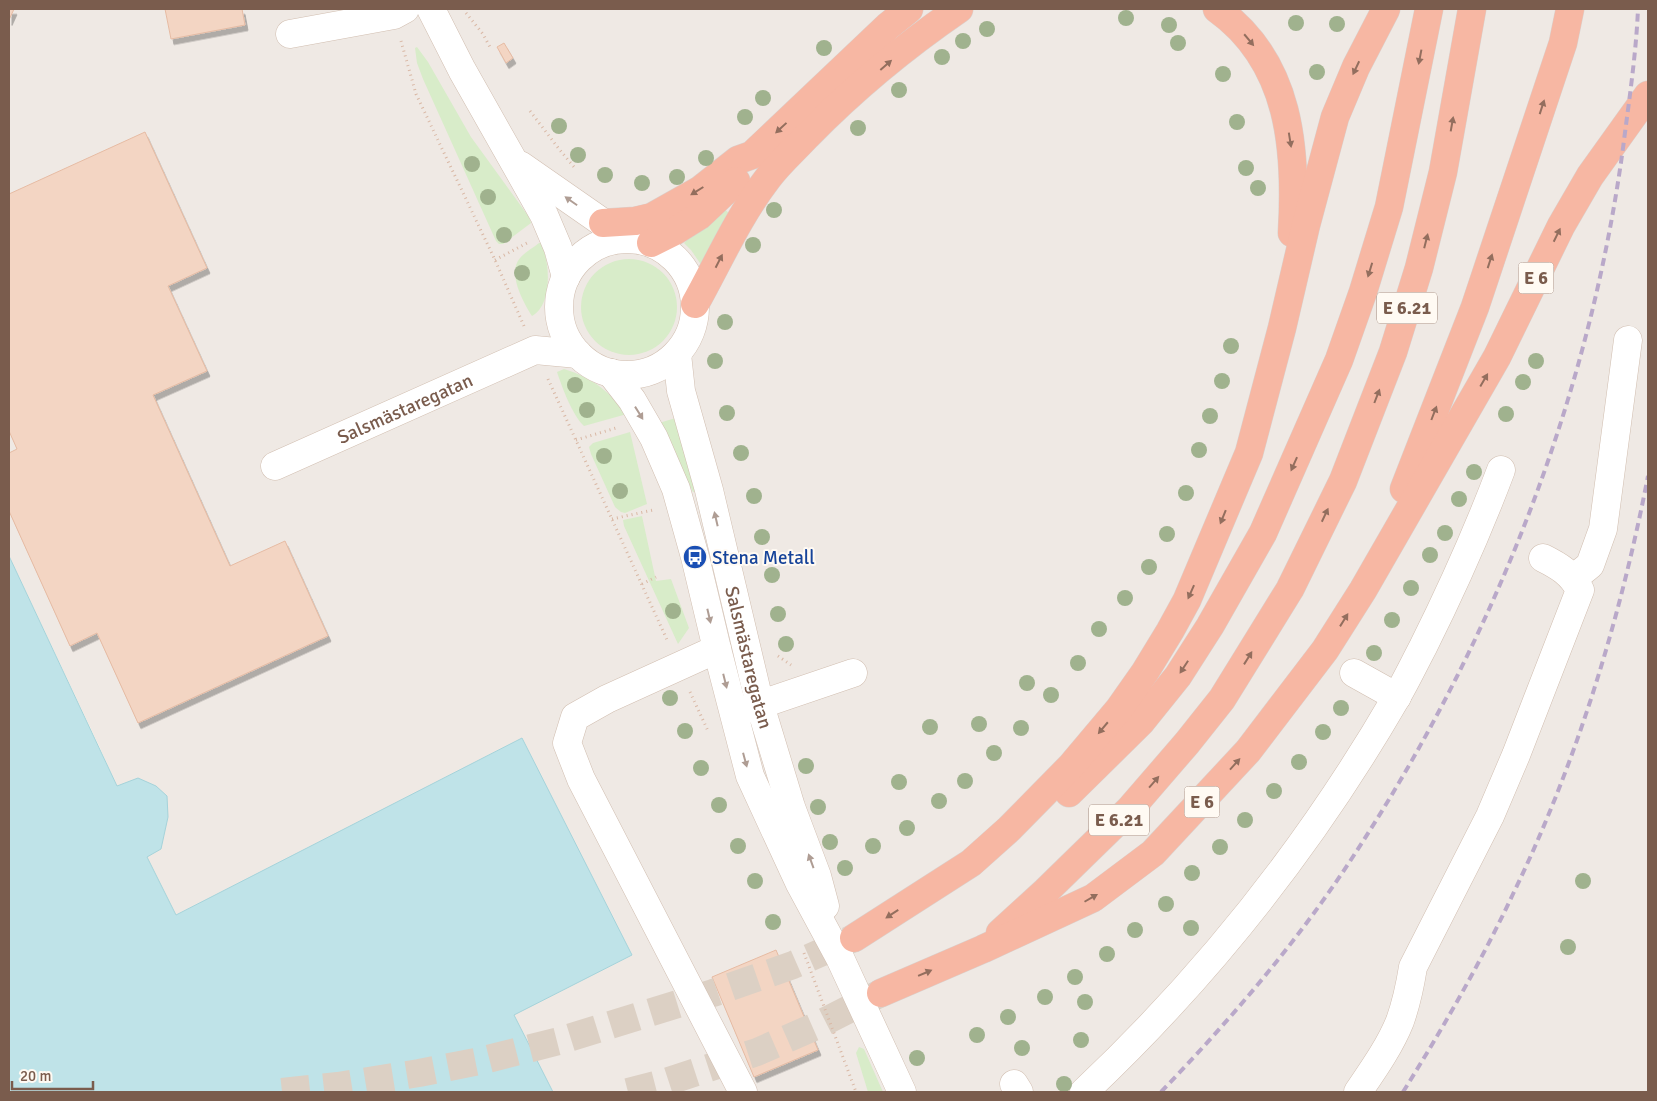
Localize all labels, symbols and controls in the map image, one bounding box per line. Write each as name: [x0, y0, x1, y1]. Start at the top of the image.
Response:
one-way arrow: [1244, 33, 1255, 46]
one-way arrow: [1416, 49, 1424, 64]
one-way arrow: [880, 59, 893, 70]
one-way arrow: [1352, 61, 1360, 75]
one-way arrow: [1539, 99, 1547, 114]
one-way arrow: [1448, 116, 1456, 132]
one-way arrow: [775, 122, 787, 134]
one-way arrow: [1286, 132, 1294, 148]
one-way arrow: [691, 186, 704, 196]
one-way arrow: [564, 196, 578, 206]
one-way arrow: [1553, 228, 1561, 242]
one-way arrow: [1422, 233, 1430, 248]
one-way arrow: [1487, 253, 1494, 268]
one-way arrow: [715, 254, 723, 268]
road number: E 6: [1518, 262, 1554, 294]
one-way arrow: [1365, 263, 1373, 278]
road number: E 6.21: [1377, 292, 1437, 324]
street label: Salsmästaregatan: [334, 368, 477, 450]
one-way arrow: [1479, 373, 1488, 386]
one-way arrow: [1374, 388, 1381, 403]
one-way arrow: [1430, 405, 1438, 420]
one-way arrow: [635, 406, 644, 419]
one-way arrow: [1290, 457, 1298, 471]
one-way arrow: [1321, 508, 1329, 522]
one-way arrow: [1219, 510, 1227, 525]
one-way arrow: [712, 512, 720, 527]
bus stop icon: Stena Metall: [682, 544, 708, 570]
place label: Stena Metall: [712, 546, 815, 570]
street label: Salsmästaregatan: [719, 584, 777, 732]
one-way arrow: [1186, 585, 1194, 599]
one-way arrow: [705, 609, 713, 624]
one-way arrow: [1339, 613, 1348, 626]
one-way arrow: [1244, 651, 1253, 665]
one-way arrow: [1179, 660, 1189, 673]
one-way arrow: [721, 673, 729, 689]
one-way arrow: [1097, 722, 1108, 735]
one-way arrow: [741, 752, 749, 767]
one-way arrow: [1230, 758, 1241, 771]
one-way arrow: [1148, 775, 1159, 788]
road number: E 6: [1184, 786, 1220, 818]
road number: E 6.21: [1089, 804, 1149, 836]
one-way arrow: [807, 853, 815, 868]
one-way arrow: [1085, 893, 1098, 902]
one-way arrow: [886, 910, 899, 919]
one-way arrow: [918, 969, 932, 977]
scale bar: [12, 1058, 94, 1090]
text: 20 m: [20, 1067, 51, 1085]

